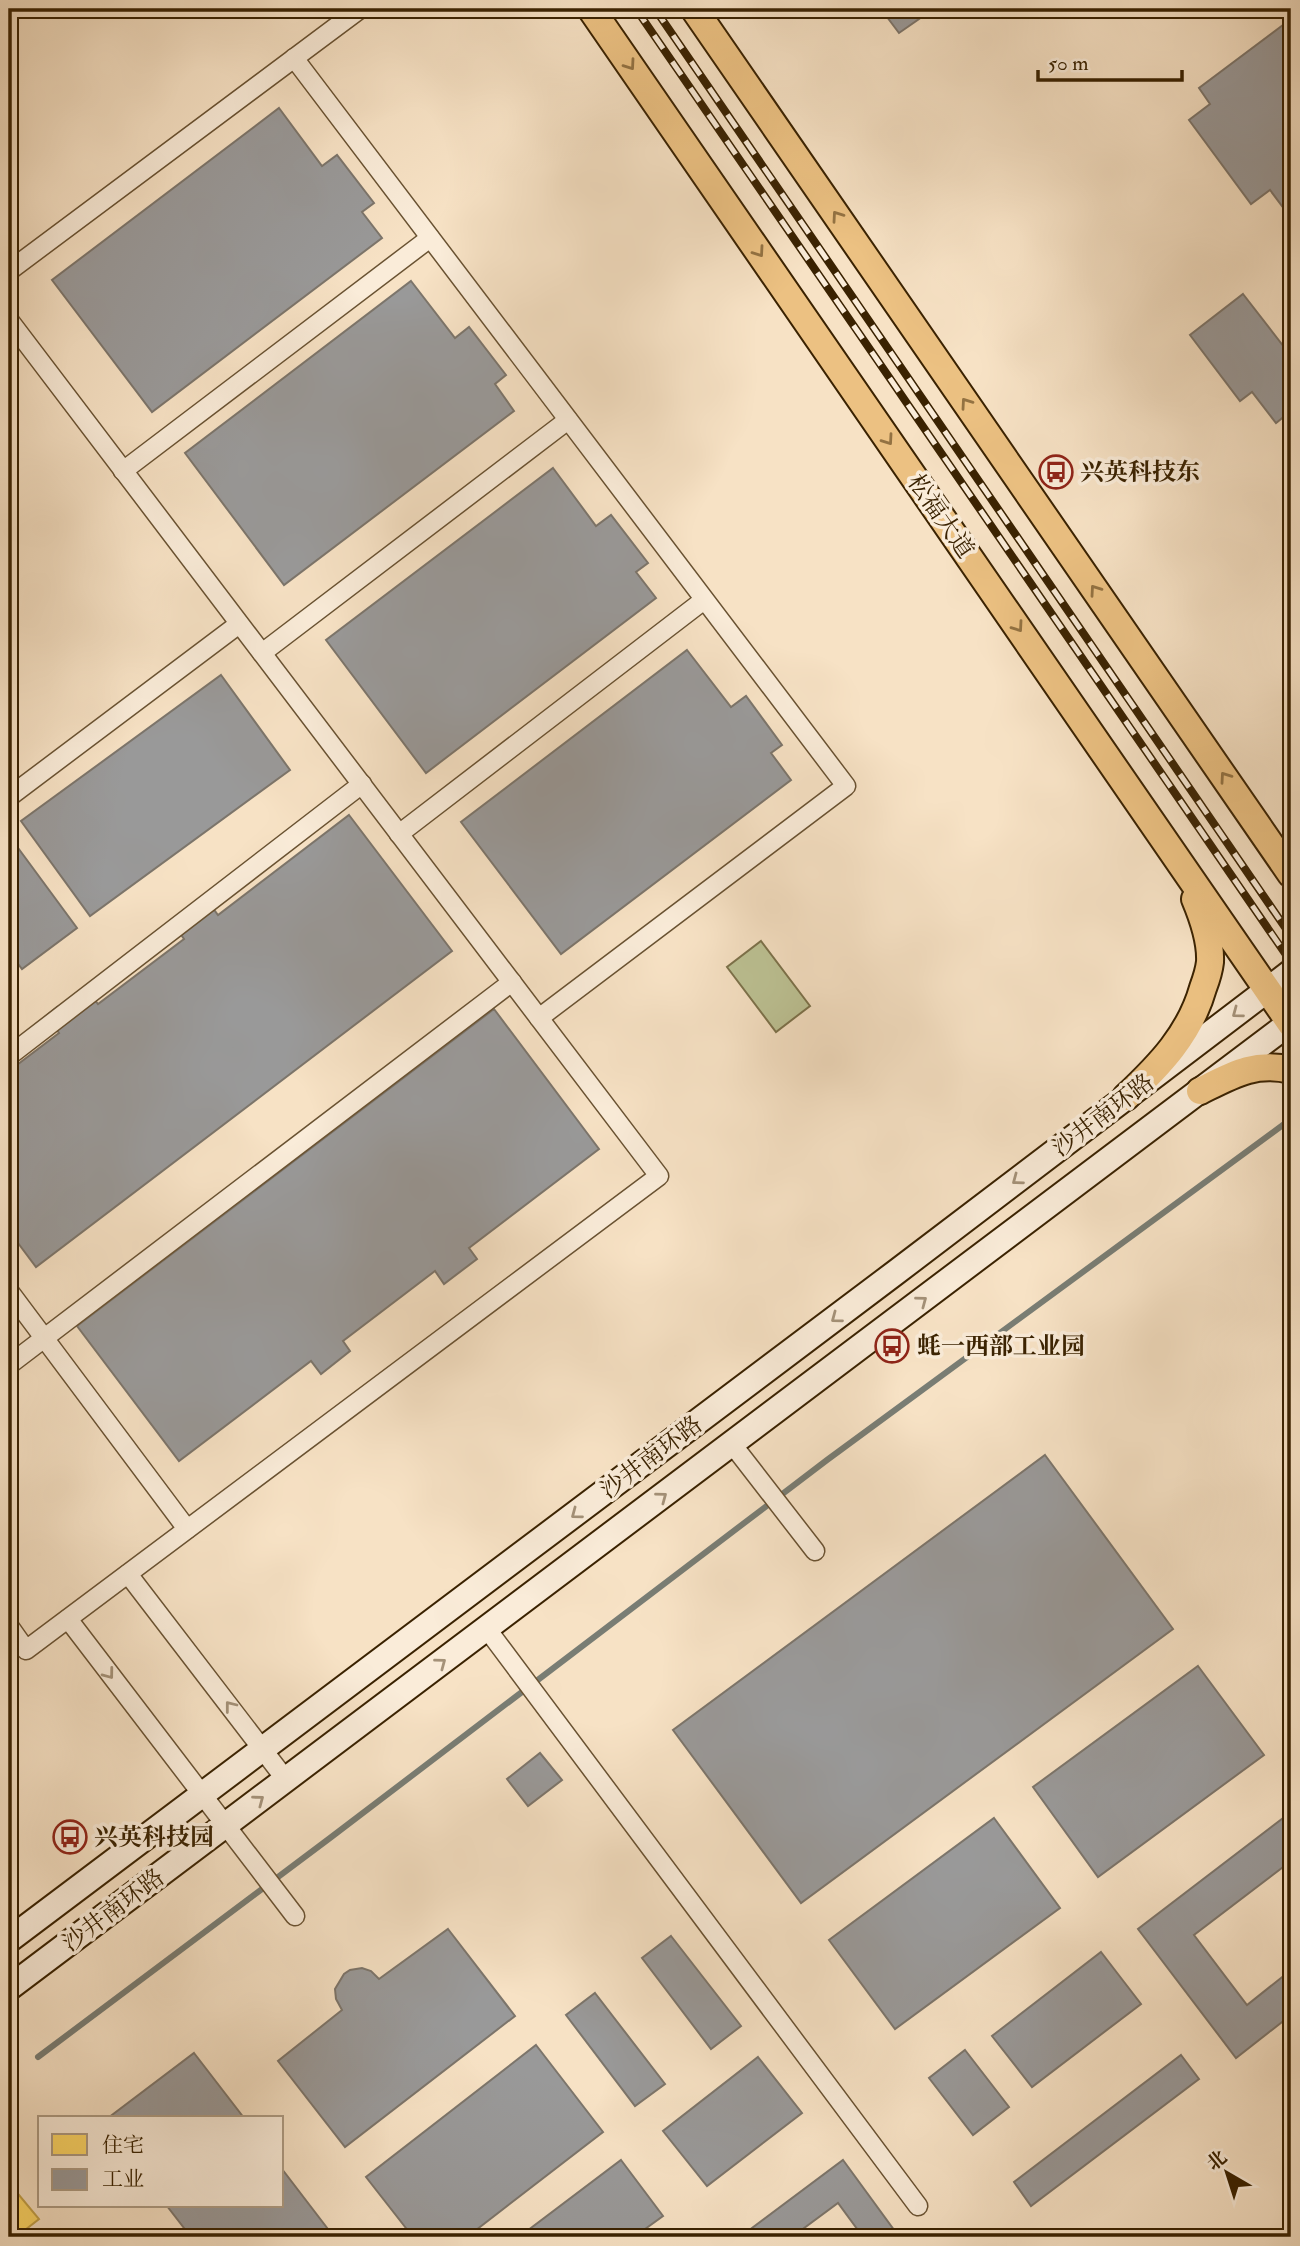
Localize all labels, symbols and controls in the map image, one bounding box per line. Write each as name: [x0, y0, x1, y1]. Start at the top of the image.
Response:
scale bar: [1038, 38, 1181, 82]
text: 50 m: [1048, 50, 1089, 77]
one-way arrow: [622, 57, 634, 70]
one-way arrow: [833, 211, 845, 224]
one-way arrow: [751, 244, 763, 257]
one-way arrow: [962, 398, 974, 411]
one-way arrow: [880, 432, 893, 445]
bus stop icon: 兴英科技东: [1037, 453, 1075, 491]
place label: 兴英科技东: [1080, 457, 1200, 488]
street label: 松福大道: [900, 468, 981, 564]
one-way arrow: [1091, 585, 1104, 598]
one-way arrow: [1009, 619, 1022, 632]
one-way arrow: [1221, 772, 1233, 785]
one-way arrow: [1232, 1004, 1244, 1017]
street label: 沙井南环路: [1046, 1067, 1161, 1164]
one-way arrow: [1012, 1172, 1025, 1185]
one-way arrow: [914, 1297, 927, 1310]
one-way arrow: [831, 1310, 844, 1323]
bus stop icon: 蚝一西部工业园: [873, 1327, 911, 1365]
place label: 蚝一西部工业园: [917, 1331, 1085, 1362]
street label: 沙井南环路: [594, 1409, 709, 1506]
one-way arrow: [654, 1493, 667, 1505]
one-way arrow: [571, 1505, 583, 1518]
one-way arrow: [433, 1659, 446, 1672]
one-way arrow: [101, 1666, 113, 1679]
one-way arrow: [226, 1701, 239, 1714]
one-way arrow: [251, 1796, 264, 1808]
bus stop icon: 兴英科技园: [51, 1818, 89, 1856]
place label: 兴英科技园: [94, 1822, 214, 1853]
street label: 沙井南环路: [56, 1862, 171, 1959]
legend: [38, 2116, 284, 2208]
text: 住宅: [102, 2132, 144, 2159]
north arrow: [1192, 2138, 1262, 2208]
text: 北: [1202, 2145, 1232, 2176]
text: 工业: [102, 2166, 144, 2193]

